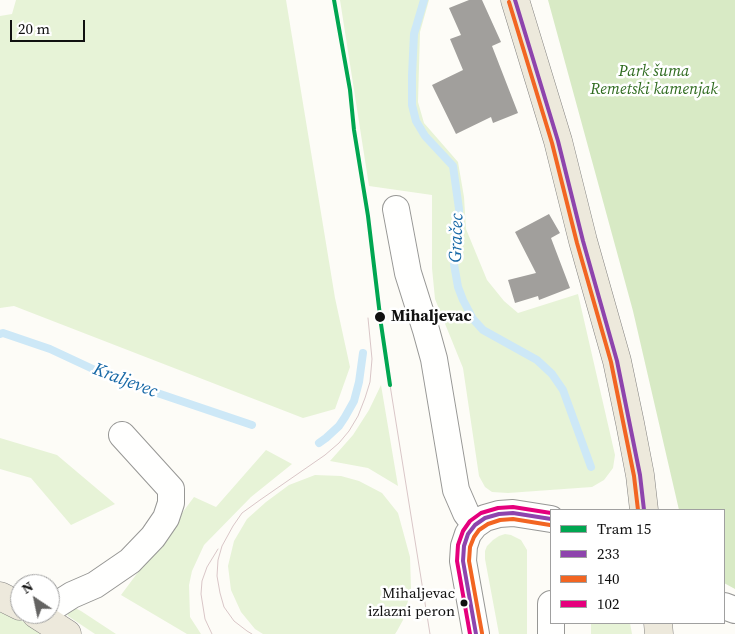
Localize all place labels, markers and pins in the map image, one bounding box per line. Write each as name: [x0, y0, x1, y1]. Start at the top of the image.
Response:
place label: Mihaljevac: [391, 307, 472, 327]
marker: Mihaljevac: [373, 310, 387, 324]
place label: Mihaljevac izlazni peron: [368, 585, 455, 620]
marker: Mihaljevac izlazni peron: [459, 598, 469, 608]

